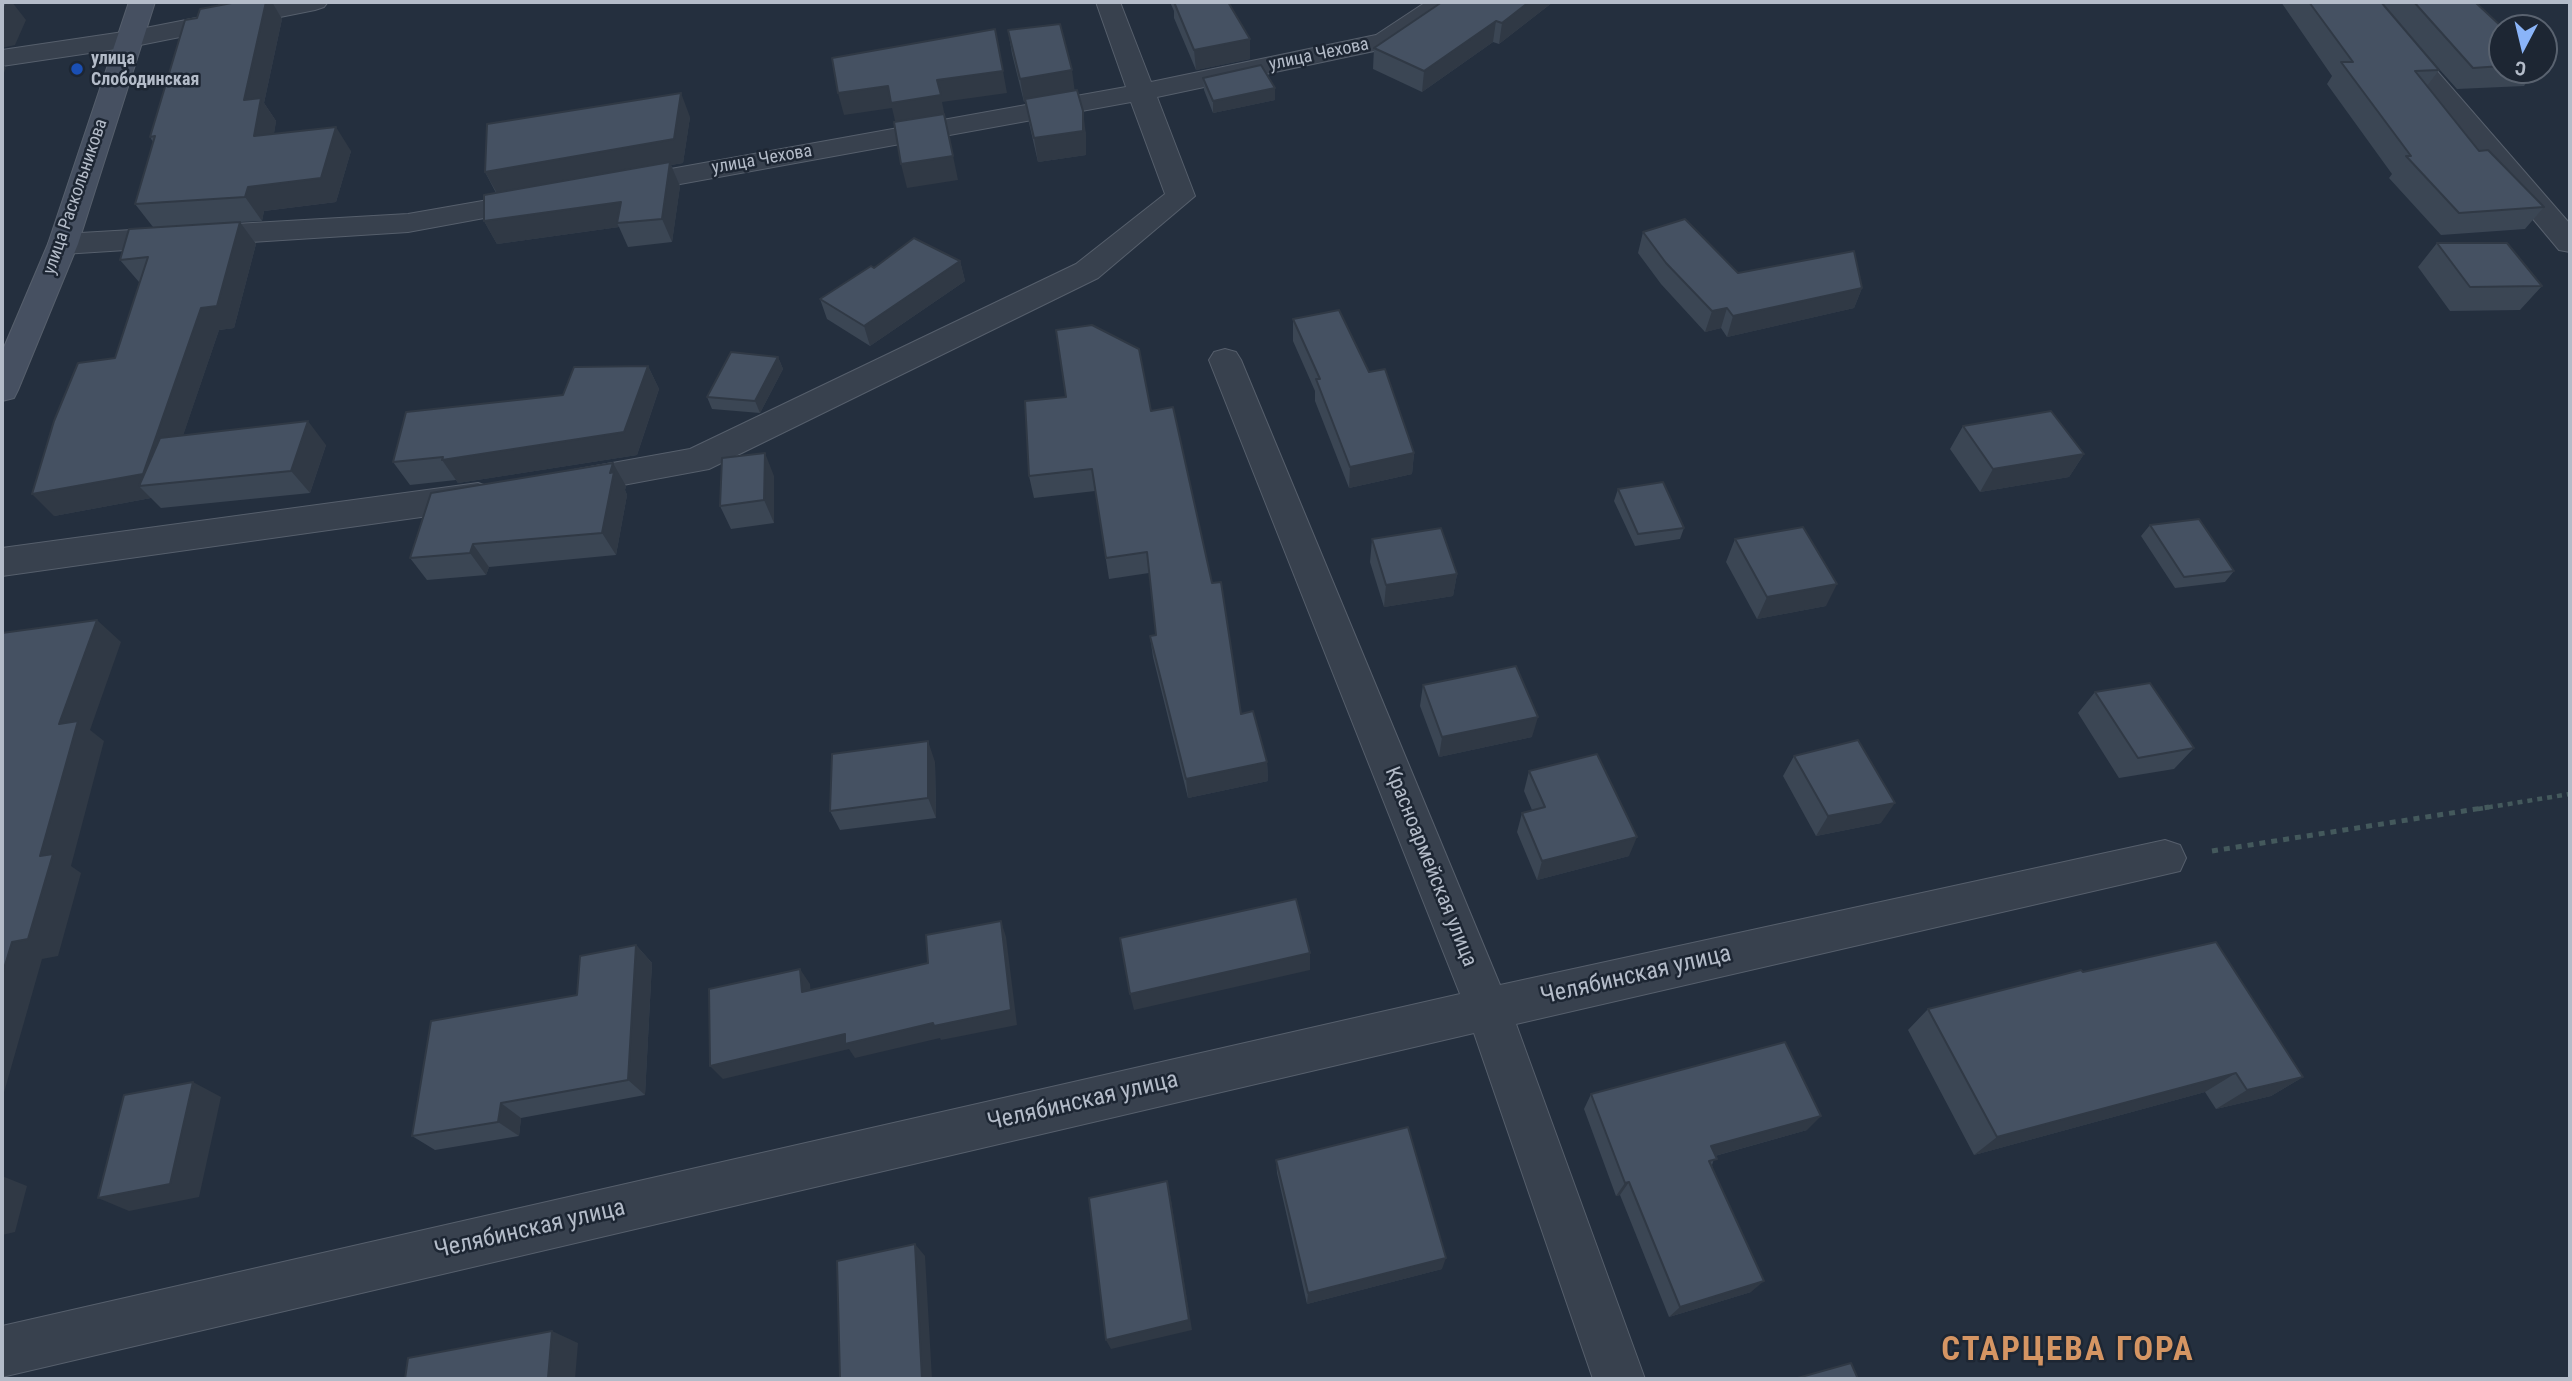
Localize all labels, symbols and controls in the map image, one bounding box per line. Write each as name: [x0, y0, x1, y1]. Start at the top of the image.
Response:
north arrow: [2488, 14, 2558, 84]
street label: улица Чехова: [1267, 34, 1371, 76]
place label: улица Слободинская: [91, 48, 199, 90]
text: С: [2514, 56, 2527, 80]
marker: улица Слободинская: [69, 61, 85, 77]
street label: улица Раскольникова: [39, 116, 113, 278]
street label: улица Чехова: [710, 141, 814, 179]
street label: Красноармейская улица: [1378, 764, 1482, 970]
street label: Челябинская улица: [1538, 940, 1734, 1012]
street label: Челябинская улица: [985, 1066, 1181, 1138]
street label: Челябинская улица: [432, 1194, 628, 1266]
district label: СТАРЦЕВА ГОРА: [1943, 1332, 2193, 1372]

